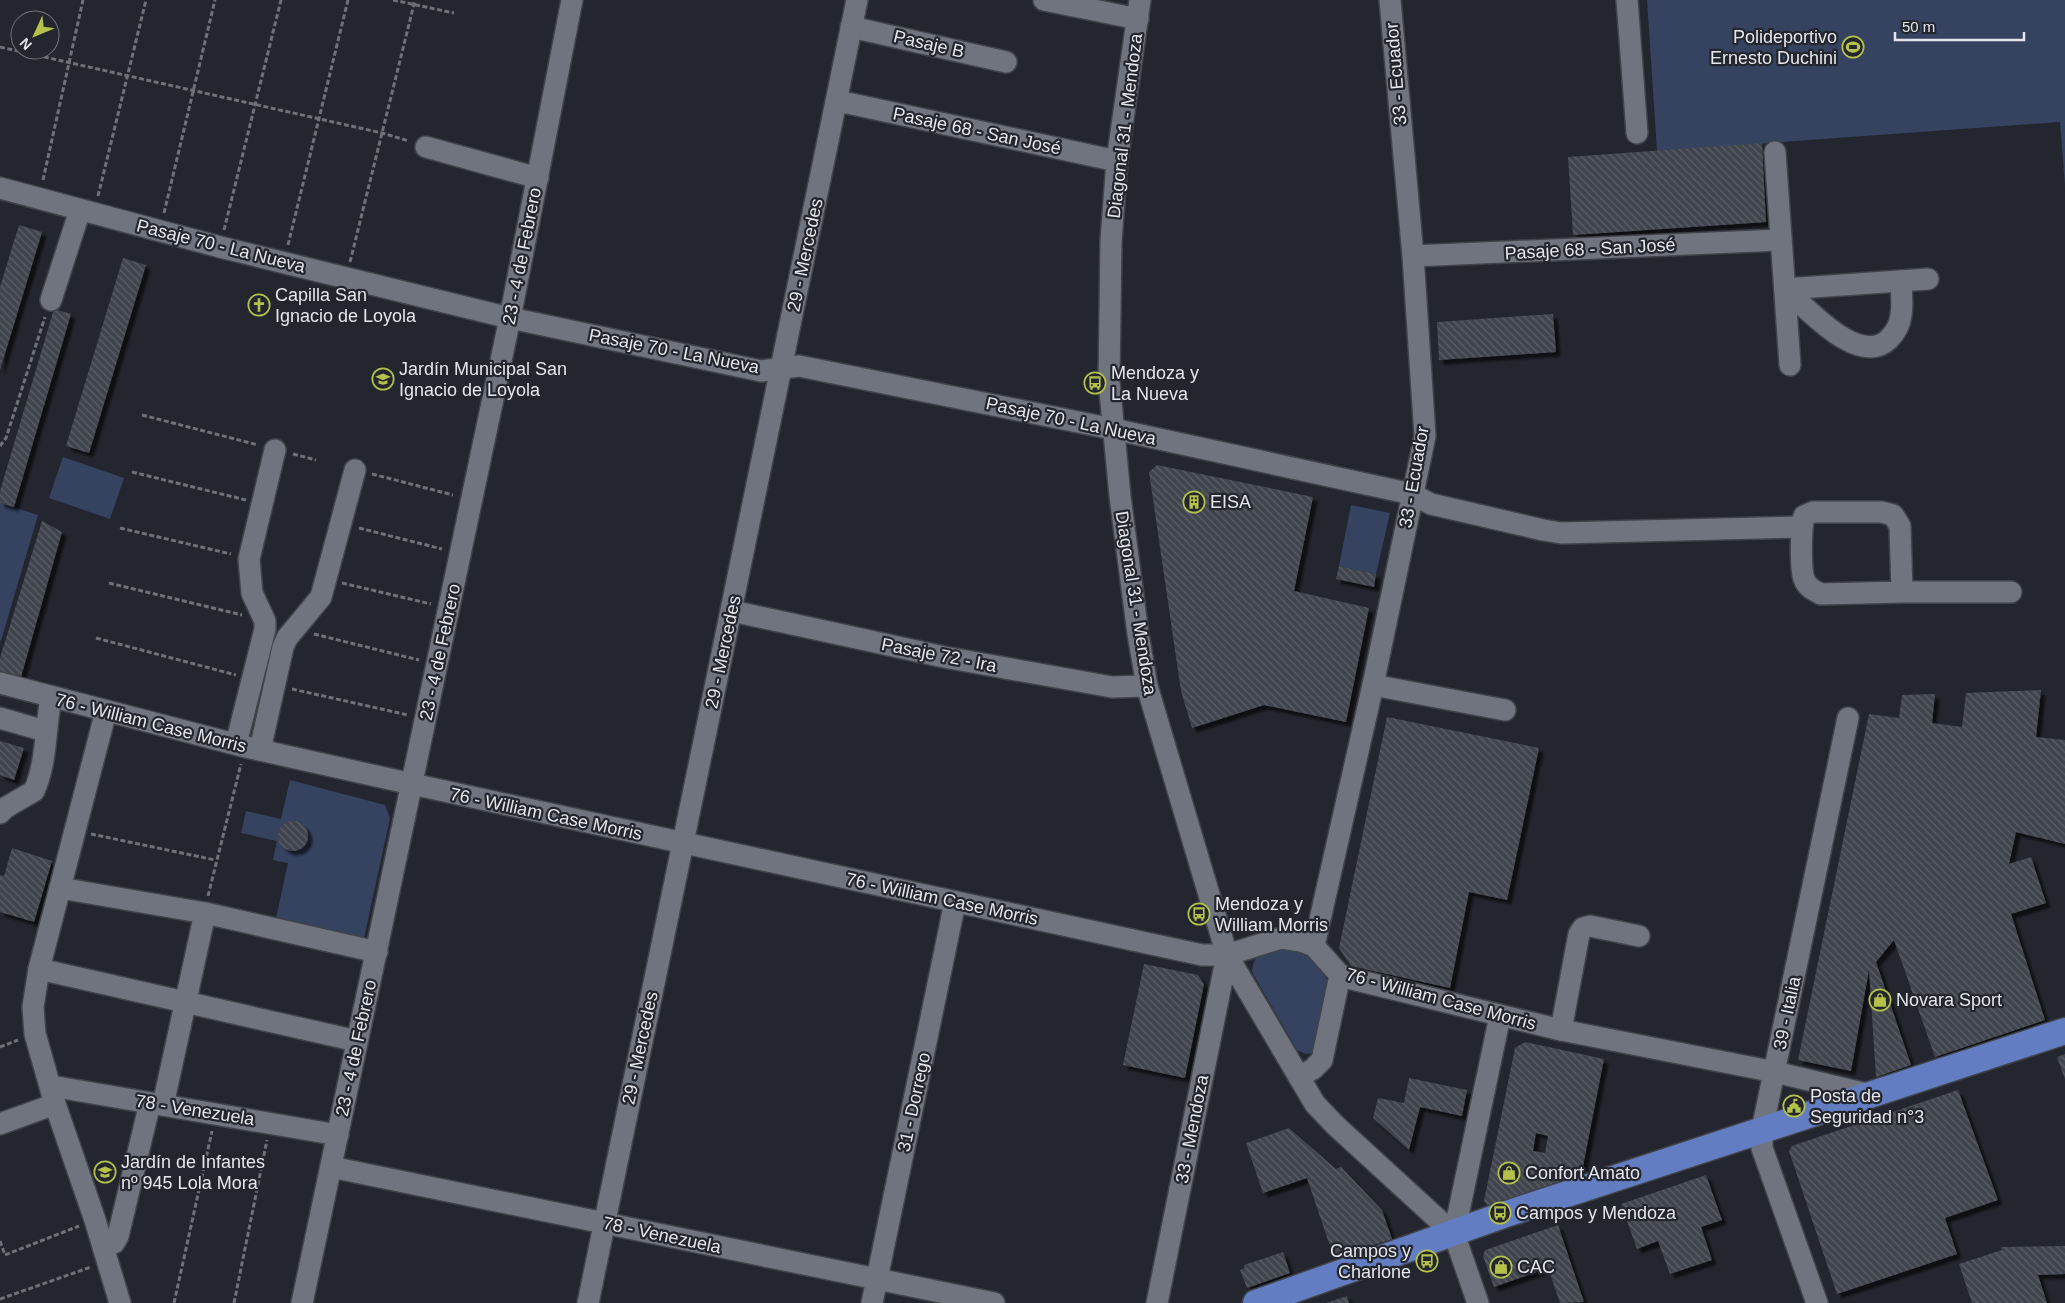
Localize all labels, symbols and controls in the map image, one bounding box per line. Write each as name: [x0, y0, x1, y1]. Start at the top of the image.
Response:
north arrow: [10, 10, 60, 60]
scale bar: [1895, 10, 2024, 42]
text: 50 m: [1902, 18, 1935, 35]
street label: 33 - Ecuador: [1382, 22, 1410, 126]
street label: Pasaje B: [892, 26, 966, 62]
place label: Polideportivo Ernesto Duchini: [1710, 27, 1837, 68]
street label: Diagonal 31 - Mendoza: [1104, 31, 1146, 220]
text: N: [16, 35, 35, 53]
sports icon: Polideportivo Ernesto Duchini: [1841, 35, 1865, 59]
street label: Pasaje 68 - San José: [891, 103, 1063, 159]
street label: 23 - 4 de Febrero: [499, 186, 545, 326]
street label: 29 - Mercedes: [783, 197, 827, 313]
street label: Pasaje 70 - La Nueva: [135, 215, 308, 277]
street label: Pasaje 68 - San José: [1504, 235, 1676, 263]
place label: Capilla San Ignacio de Loyola: [275, 285, 417, 326]
church icon: Capilla San Ignacio de Loyola: [247, 293, 271, 317]
street label: Pasaje 70 - La Nueva: [587, 325, 762, 378]
place label: Jardín Municipal San Ignacio de Loyola: [399, 359, 567, 400]
place label: Mendoza y La Nueva: [1111, 363, 1199, 404]
school or university icon: Jardín Municipal San Ignacio de Loyola: [371, 367, 395, 391]
bus stop icon: Mendoza y La Nueva: [1083, 371, 1107, 395]
street label: Pasaje 70 - La Nueva: [984, 393, 1159, 449]
street label: 33 - Ecuador: [1395, 425, 1433, 529]
building icon: EISA: [1182, 490, 1206, 514]
place label: EISA: [1210, 492, 1251, 512]
street label: Diagonal 31 - Mendoza: [1112, 510, 1161, 697]
street label: 23 - 4 de Febrero: [416, 582, 464, 722]
street label: 29 - Mercedes: [701, 594, 745, 710]
street label: Pasaje 72 - Ira: [880, 634, 999, 676]
street label: 76 - William Case Morris: [53, 690, 249, 756]
street label: 76 - William Case Morris: [448, 784, 644, 844]
street label: 76 - William Case Morris: [844, 869, 1040, 929]
place label: Mendoza y William Morris: [1215, 894, 1328, 935]
bus stop icon: Mendoza y William Morris: [1187, 902, 1211, 926]
street label: 76 - William Case Morris: [1344, 964, 1538, 1034]
street label: 39 - Italia: [1770, 974, 1805, 1051]
street label: 23 - 4 de Febrero: [332, 978, 380, 1118]
shop icon: Novara Sport: [1868, 988, 1892, 1012]
street label: 29 - Mercedes: [618, 990, 662, 1106]
place label: Novara Sport: [1896, 990, 2002, 1010]
street label: 31 - Dorrego: [894, 1050, 934, 1154]
street label: 33 - Mendoza: [1172, 1072, 1213, 1185]
place label: Posta de Seguridad n°3: [1810, 1086, 1924, 1127]
street label: 78 - Venezuela: [134, 1091, 257, 1129]
public building icon: Posta de Seguridad n°3: [1782, 1094, 1806, 1118]
place label: Jardín de Infantes nº 945 Lola Mora: [121, 1152, 265, 1193]
school or university icon: Jardín de Infantes nº 945 Lola Mora: [93, 1160, 117, 1184]
shop icon: Confort Amato: [1497, 1161, 1521, 1185]
place label: Confort Amato: [1525, 1163, 1640, 1183]
bus stop icon: Campos y Mendoza: [1488, 1201, 1512, 1225]
place label: Campos y Mendoza: [1516, 1203, 1677, 1223]
street label: 78 - Venezuela: [601, 1213, 724, 1257]
place label: Campos y Charlone: [1330, 1241, 1411, 1282]
bus stop icon: Campos y Charlone: [1415, 1249, 1439, 1273]
shop icon: CAC: [1489, 1255, 1513, 1279]
place label: CAC: [1517, 1257, 1555, 1277]

